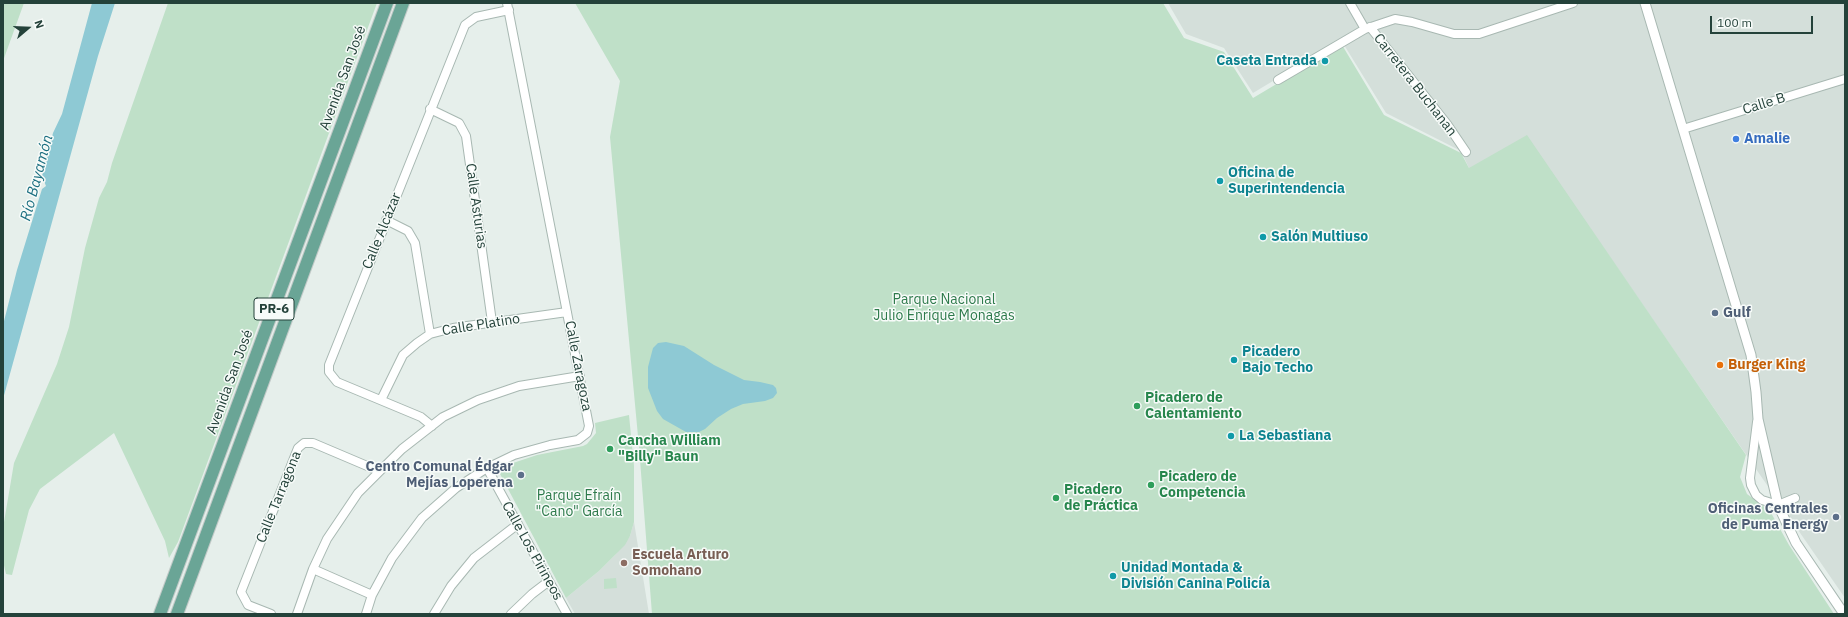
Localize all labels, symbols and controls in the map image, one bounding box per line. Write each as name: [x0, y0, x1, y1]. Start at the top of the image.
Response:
north arrow: [8, 8, 48, 48]
scale bar: [1712, 8, 1815, 34]
text: 100 m: [1717, 15, 1752, 30]
text: N: [31, 18, 47, 30]
street label: Avenida San José: [316, 24, 370, 132]
street label: Carretera Buchanan: [1370, 30, 1460, 140]
place label: Caseta Entrada: [1216, 53, 1317, 69]
marker: Caseta Entrada: [1320, 56, 1330, 66]
street label: Calle B: [1741, 90, 1787, 118]
place label: Amalie: [1744, 131, 1790, 147]
water label: Río Bayamón: [17, 133, 57, 223]
marker: Amalie: [1731, 134, 1741, 144]
street label: Calle Asturias: [462, 162, 490, 250]
place label: Oficina de Superintendencia: [1228, 165, 1345, 198]
marker: Oficina de Superintendencia: [1215, 176, 1225, 186]
street label: Calle Alcázar: [359, 190, 405, 272]
place label: Salón Multiuso: [1271, 229, 1368, 245]
marker: Salón Multiuso: [1258, 232, 1268, 242]
park label: Parque Nacional Julio Enrique Monagas: [873, 292, 1015, 324]
road number: PR-6: [254, 298, 294, 320]
place label: Gulf: [1723, 305, 1751, 321]
marker: Gulf: [1710, 308, 1720, 318]
street label: Calle Platino: [441, 311, 521, 339]
street label: Calle Zaragoza: [561, 319, 595, 413]
street label: Avenida San José: [203, 328, 257, 436]
place label: Picadero Bajo Techo: [1242, 344, 1313, 376]
marker: Picadero Bajo Techo: [1229, 355, 1239, 365]
place label: Burger King: [1728, 357, 1805, 373]
marker: Burger King: [1715, 360, 1725, 370]
place label: Picadero de Calentamiento: [1145, 390, 1242, 422]
marker: Picadero de Calentamiento: [1132, 401, 1142, 411]
place label: La Sebastiana: [1239, 428, 1331, 444]
marker: La Sebastiana: [1226, 431, 1236, 441]
place label: Cancha William "Billy" Baun: [618, 433, 721, 466]
marker: Cancha William "Billy" Baun: [605, 444, 615, 454]
street label: Calle Tarragona: [253, 449, 305, 545]
place label: Centro Comunal Édgar Mejías Loperena: [366, 459, 513, 492]
place label: Picadero de Competencia: [1159, 469, 1246, 502]
marker: Centro Comunal Édgar Mejías Loperena: [516, 470, 526, 480]
marker: Picadero de Competencia: [1146, 480, 1156, 490]
place label: Picadero de Práctica: [1064, 482, 1138, 514]
park label: Parque Efraín "Cano" García: [536, 488, 622, 520]
marker: Picadero de Práctica: [1051, 493, 1061, 503]
street label: Calle Los Pirineos: [498, 499, 566, 603]
place label: Oficinas Centrales de Puma Energy: [1708, 501, 1828, 534]
marker: Oficinas Centrales de Puma Energy: [1831, 512, 1841, 522]
place label: Escuela Arturo Somohano: [632, 547, 729, 580]
marker: Escuela Arturo Somohano: [619, 558, 629, 568]
place label: Unidad Montada & División Canina Policía: [1121, 560, 1270, 592]
marker: Unidad Montada & División Canina Policía: [1108, 571, 1118, 581]

